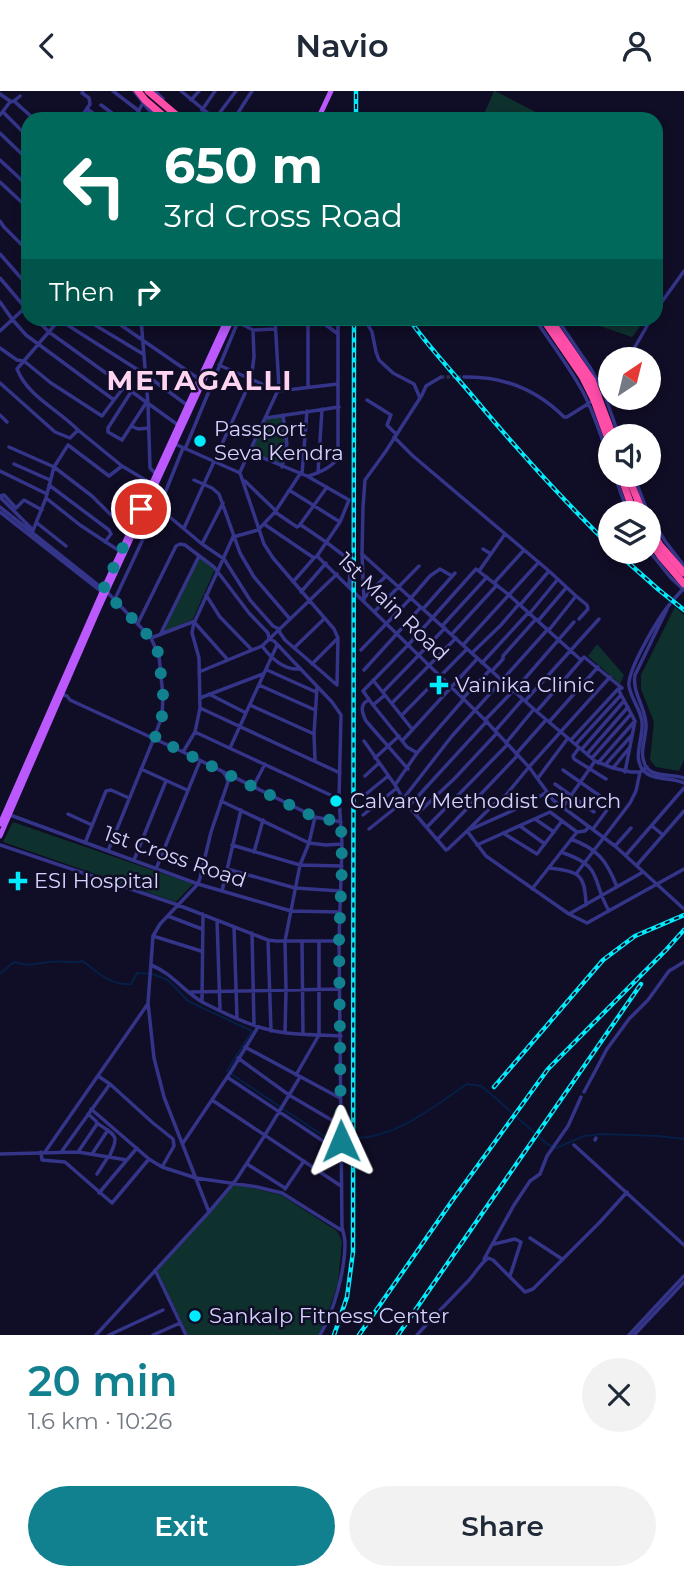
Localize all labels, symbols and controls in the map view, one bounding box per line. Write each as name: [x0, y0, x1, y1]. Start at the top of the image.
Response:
text: Navio: [295, 26, 389, 65]
icon: back: [28, 27, 66, 65]
icon: person: [618, 27, 656, 65]
text: 650 m: [164, 136, 323, 195]
icon: left: [49, 140, 140, 231]
text: 3rd Cross Road: [164, 196, 403, 235]
icon: right: [129, 273, 167, 311]
text: Then: [49, 276, 115, 308]
north arrow: [598, 347, 662, 409]
map controls: [598, 347, 661, 564]
district label: METAGALLI: [106, 363, 294, 397]
place label: Passport Seva Kendra: [214, 416, 344, 465]
button: sound: [598, 424, 661, 487]
marker: Passport Seva Kendra: [192, 433, 208, 449]
pin: [111, 479, 171, 539]
icon: arrive: [122, 490, 160, 528]
button: layers: [598, 501, 661, 564]
street label: 1st Main Road: [333, 547, 454, 666]
place label: Vainika Clinic: [455, 672, 594, 697]
marker: Vainika Clinic: [429, 675, 449, 695]
place label: Calvary Methodist Church: [350, 788, 621, 813]
marker: Calvary Methodist Church: [328, 793, 344, 809]
street label: 1st Cross Road: [101, 820, 250, 893]
place label: ESI Hospital: [34, 868, 159, 893]
marker: ESI Hospital: [8, 871, 28, 891]
position arrow: [304, 1104, 378, 1178]
place label: Sankalp Fitness Center: [209, 1303, 449, 1328]
marker: Sankalp Fitness Center: [187, 1308, 203, 1324]
text: 20 min: [28, 1355, 177, 1407]
button: close: [582, 1358, 656, 1432]
text: 1.6 km · 10:26: [28, 1407, 172, 1435]
button: Exit: [28, 1486, 335, 1566]
button: Share: [349, 1486, 656, 1566]

